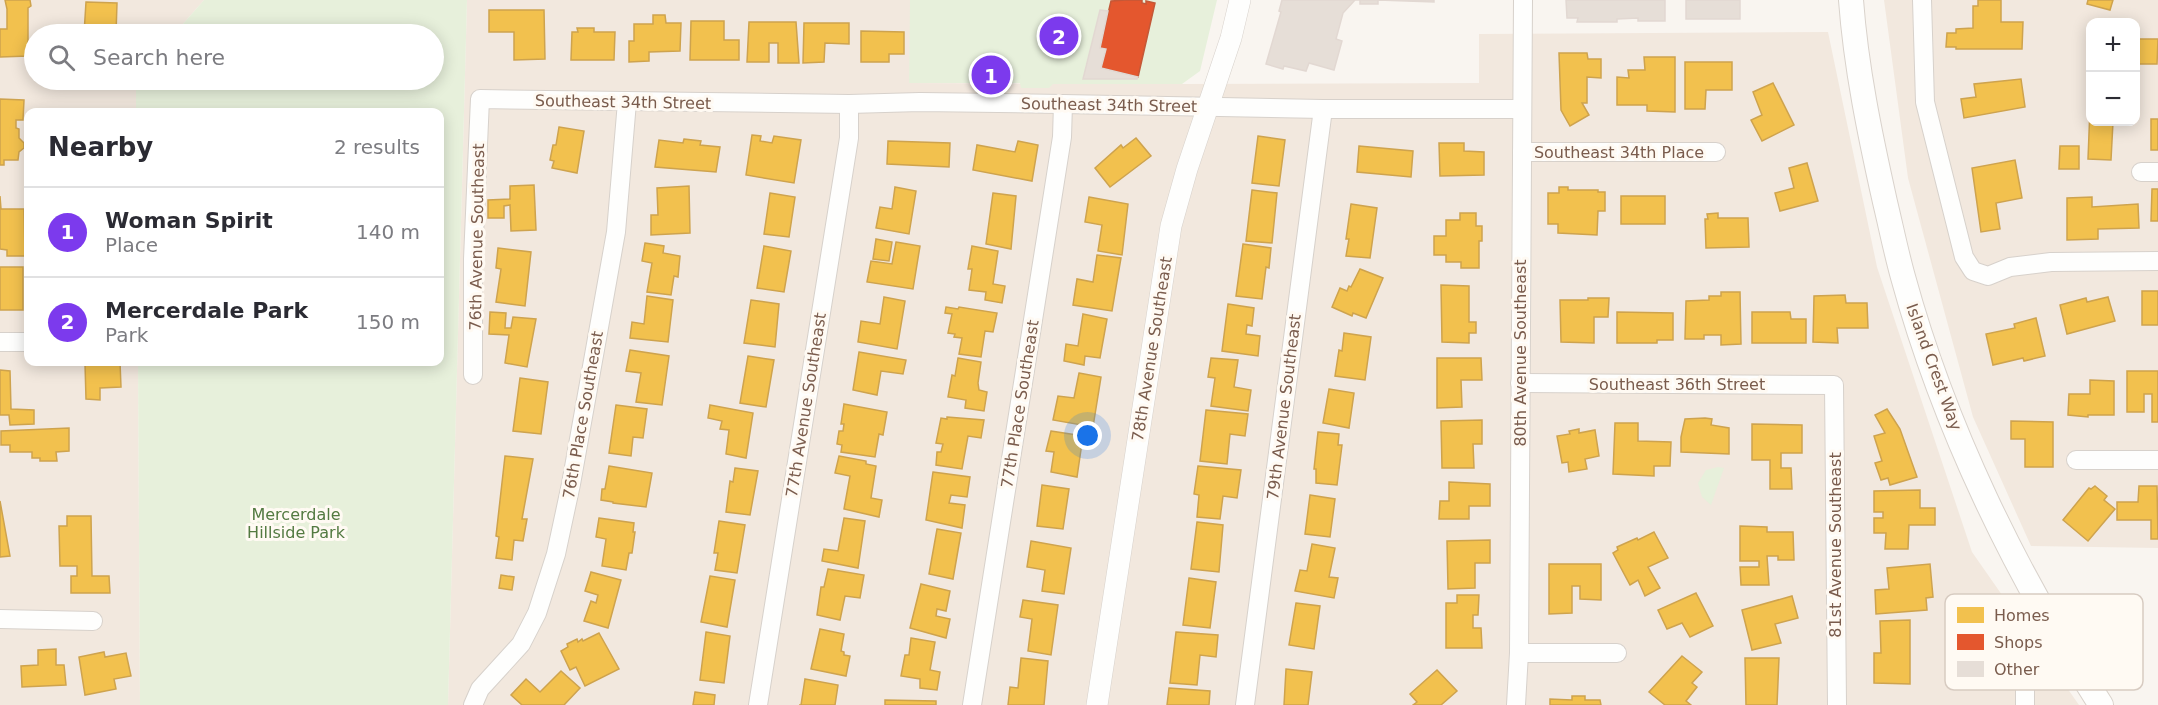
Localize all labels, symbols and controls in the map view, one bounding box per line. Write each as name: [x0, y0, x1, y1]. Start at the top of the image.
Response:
pin: 2: [1040, 14, 1078, 58]
map controls: [2086, 18, 2140, 126]
button: +: [2086, 18, 2140, 72]
search box: [24, 24, 444, 90]
icon: search: [45, 41, 78, 74]
text: Search here: [93, 45, 225, 70]
pin: 1: [972, 52, 1010, 98]
button: −: [2086, 72, 2140, 126]
street label: Southeast 34th Street: [535, 91, 711, 113]
street label: Southeast 34th Street: [1021, 94, 1197, 116]
text: Nearby: [48, 132, 153, 162]
text: 2 results: [334, 135, 420, 159]
street label: 76th Avenue Southeast: [466, 143, 488, 331]
street label: Southeast 34th Place: [1534, 143, 1704, 162]
text: Woman Spirit: [105, 208, 273, 233]
text: 1: [61, 220, 74, 244]
text: 140 m: [356, 220, 420, 244]
text: Place: [105, 233, 158, 257]
street label: 78th Avenue Southeast: [1128, 255, 1176, 443]
street label: 80th Avenue Southeast: [1511, 259, 1530, 447]
text: Mercerdale Park: [105, 298, 308, 323]
street label: Island Crest Way: [1902, 301, 1966, 433]
text: 2: [61, 310, 74, 334]
text: 150 m: [356, 310, 420, 334]
street label: 77th Avenue Southeast: [782, 311, 830, 499]
street label: 79th Avenue Southeast: [1263, 313, 1305, 501]
street label: 77th Place Southeast: [997, 318, 1043, 490]
text: Park: [105, 323, 148, 347]
street label: 76th Place Southeast: [559, 330, 607, 500]
street label: Southeast 36th Street: [1589, 375, 1765, 394]
your location: [1073, 421, 1102, 450]
street label: 81st Avenue Southeast: [1826, 452, 1845, 638]
park label: Mercerdale Hillside Park: [247, 505, 346, 542]
legend: [1945, 594, 2143, 690]
text: Homes: [1994, 606, 2050, 625]
text: Shops: [1994, 633, 2043, 652]
text: Other: [1994, 660, 2040, 679]

